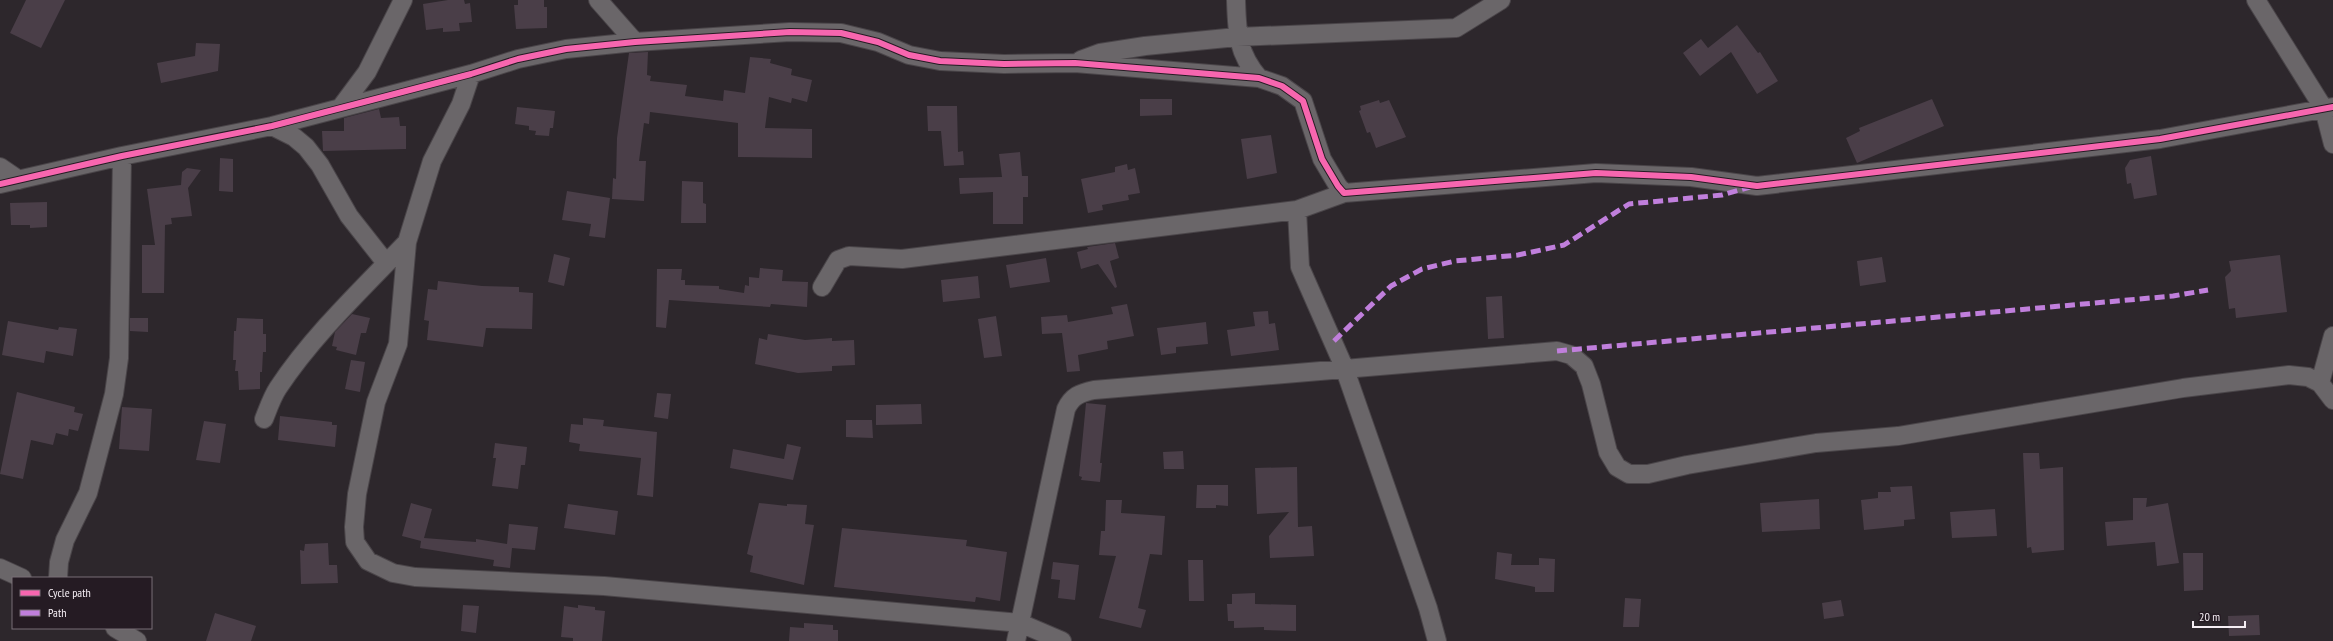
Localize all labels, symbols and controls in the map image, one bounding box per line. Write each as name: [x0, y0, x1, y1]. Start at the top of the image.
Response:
legend: [12, 577, 152, 629]
text: Cycle path: [48, 585, 91, 600]
scale bar: [2193, 603, 2245, 629]
text: Path: [48, 605, 66, 620]
text: 20 m: [2199, 609, 2220, 624]

